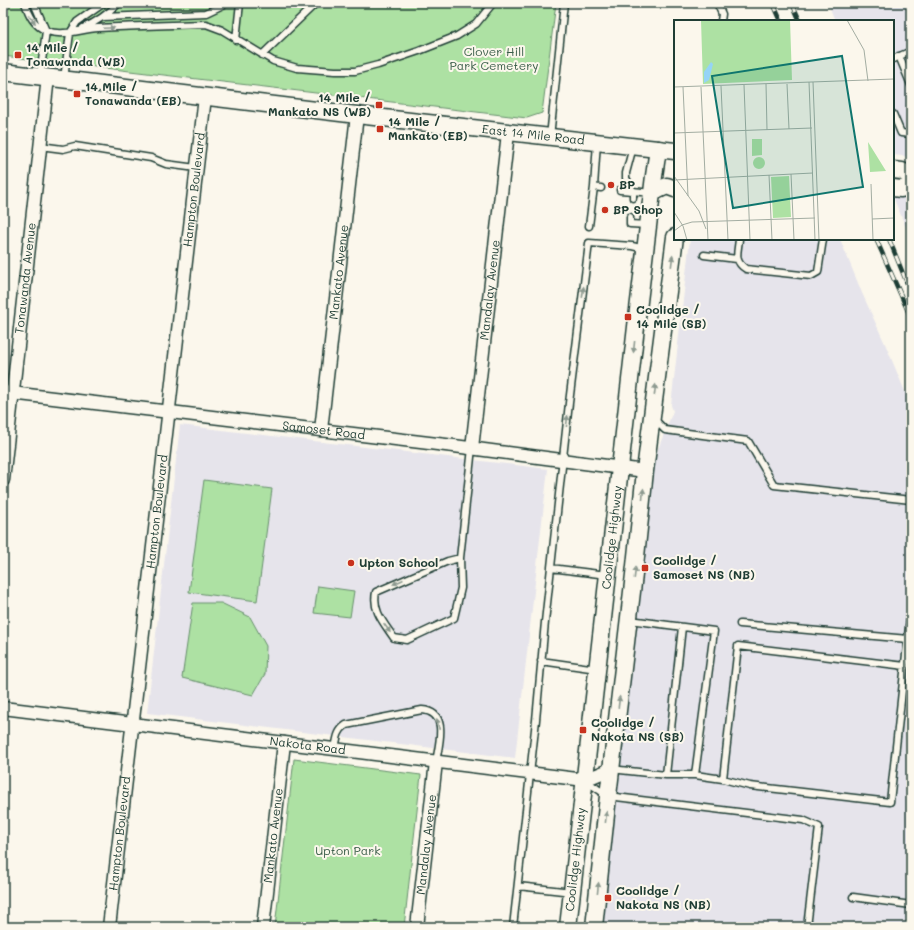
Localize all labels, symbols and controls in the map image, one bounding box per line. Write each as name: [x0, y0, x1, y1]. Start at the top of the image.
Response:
one-way arrow: [28, 14, 36, 25]
inset map: [674, 20, 894, 240]
one-way arrow: [103, 24, 115, 31]
place label: 14 Mile / Tonawanda (WB): [26, 39, 125, 69]
park label: Clover Hill Park Cemetery: [449, 43, 539, 73]
marker: 14 Mile / Tonawanda (WB): [13, 50, 23, 60]
place label: 14 Mile / Tonawanda (EB): [85, 78, 181, 108]
marker: 14 Mile / Tonawanda (EB): [72, 89, 82, 99]
place label: 14 Mile / Mankato NS (WB): [268, 89, 371, 119]
marker: 14 Mile / Mankato NS (WB): [374, 100, 384, 110]
place label: 14 Mile / Mankato (EB): [388, 113, 468, 143]
street label: East 14 Mile Road: [481, 120, 586, 148]
marker: 14 Mile / Mankato (EB): [375, 124, 385, 134]
street label: Hampton Boulevard: [179, 131, 208, 248]
place label: BP: [619, 176, 635, 192]
marker: BP: [606, 180, 616, 190]
place label: BP Shop: [613, 201, 663, 217]
marker: BP Shop: [600, 205, 610, 215]
street label: Tonawanda Avenue: [10, 222, 39, 335]
street label: Mankato Avenue: [325, 224, 351, 320]
street label: Mandalay Avenue: [475, 239, 503, 341]
one-way arrow: [669, 255, 675, 268]
one-way arrow: [580, 286, 586, 298]
place label: Coolidge / 14 Mile (SB): [636, 301, 706, 331]
marker: Coolidge / 14 Mile (SB): [623, 312, 633, 322]
one-way arrow: [631, 341, 638, 353]
one-way arrow: [652, 384, 658, 396]
one-way arrow: [564, 415, 571, 427]
street label: Samoset Road: [282, 417, 367, 442]
street label: Hampton Boulevard: [141, 453, 171, 570]
street label: Coolidge Highway: [597, 485, 625, 590]
one-way arrow: [639, 488, 646, 500]
place label: Coolidge / Samoset NS (NB): [653, 552, 755, 582]
place label: Upton School: [359, 554, 438, 570]
marker: Upton School: [346, 558, 356, 568]
marker: Coolidge / Samoset NS (NB): [640, 563, 650, 573]
one-way arrow: [631, 567, 638, 579]
one-way arrow: [392, 580, 404, 586]
one-way arrow: [383, 622, 391, 633]
one-way arrow: [616, 696, 622, 708]
place label: Coolidge / Nakota NS (SB): [591, 714, 684, 744]
one-way arrow: [435, 717, 441, 730]
marker: Coolidge / Nakota NS (SB): [578, 725, 588, 735]
street label: Nakota Road: [269, 732, 347, 757]
street label: Hampton Boulevard: [104, 775, 133, 892]
street label: Mankato Avenue: [259, 787, 286, 884]
street label: Mandalay Avenue: [412, 793, 439, 896]
street label: Coolidge Highway: [561, 807, 588, 912]
one-way arrow: [602, 811, 609, 823]
park label: Upton Park: [315, 842, 381, 858]
one-way arrow: [595, 882, 601, 894]
place label: Coolidge / Nakota NS (NB): [616, 882, 710, 912]
marker: Coolidge / Nakota NS (NB): [603, 893, 613, 903]

